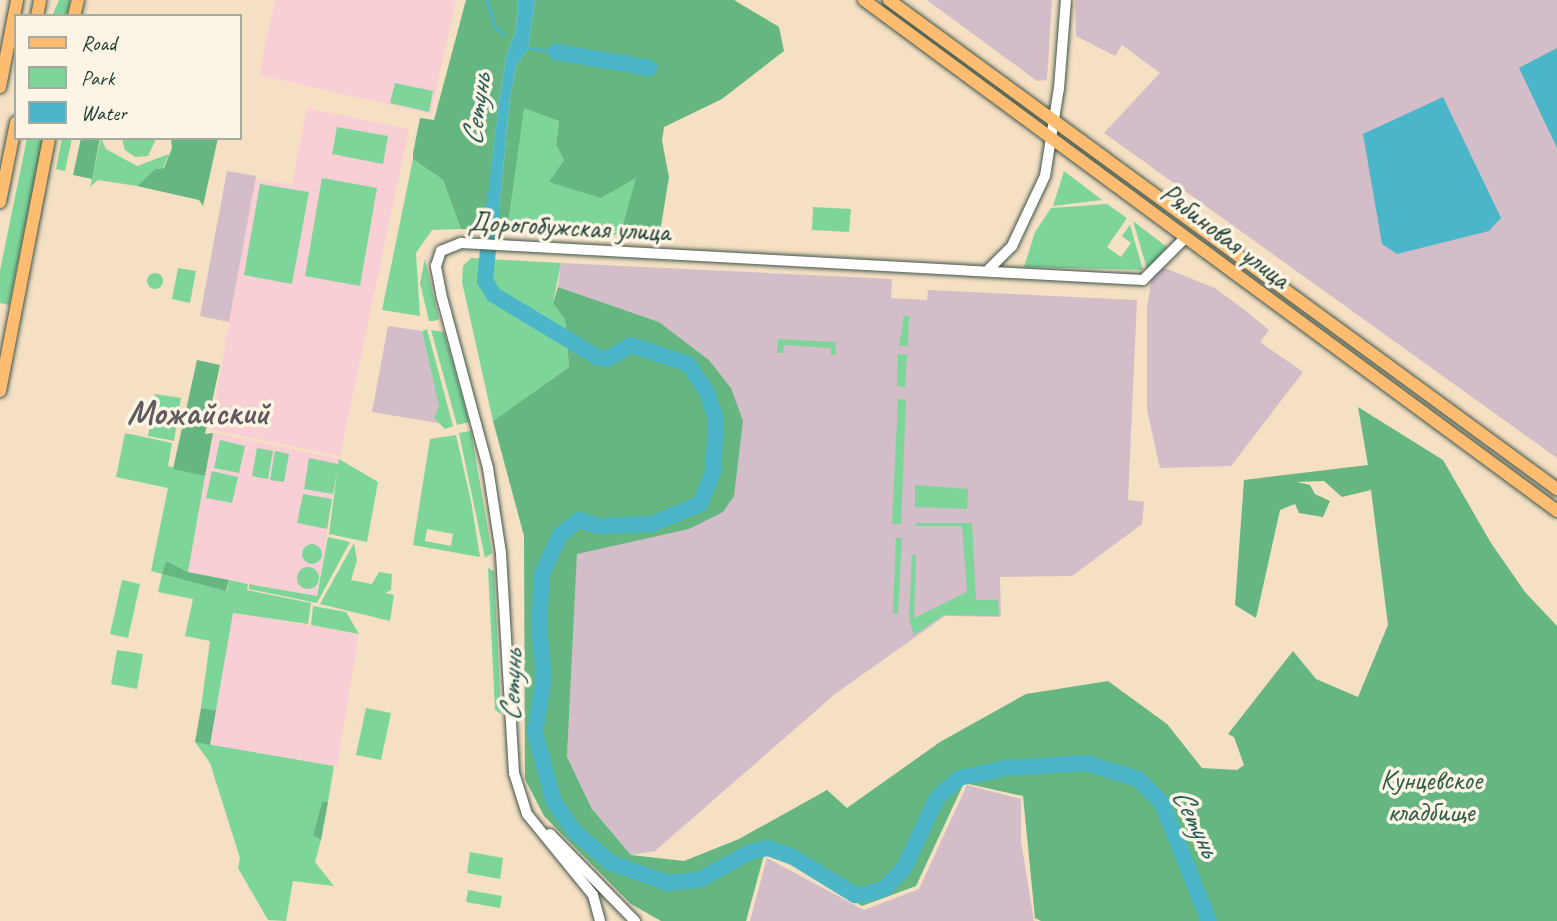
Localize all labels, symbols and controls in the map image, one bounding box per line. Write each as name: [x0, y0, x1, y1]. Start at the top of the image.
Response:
legend: [14, 14, 242, 140]
text: Road: [81, 30, 116, 56]
text: Park: [81, 65, 114, 91]
water label: Сетунь: [453, 72, 499, 148]
text: Water: [81, 100, 127, 126]
street label: Рябиновая улица: [1153, 176, 1297, 296]
street label: Дорогобужская улица: [467, 205, 671, 249]
district label: Можайский: [127, 392, 269, 434]
water label: Сетунь: [492, 650, 530, 722]
park label: Кунцевское кладбище: [1380, 763, 1482, 829]
water label: Сетунь: [1164, 782, 1228, 862]

